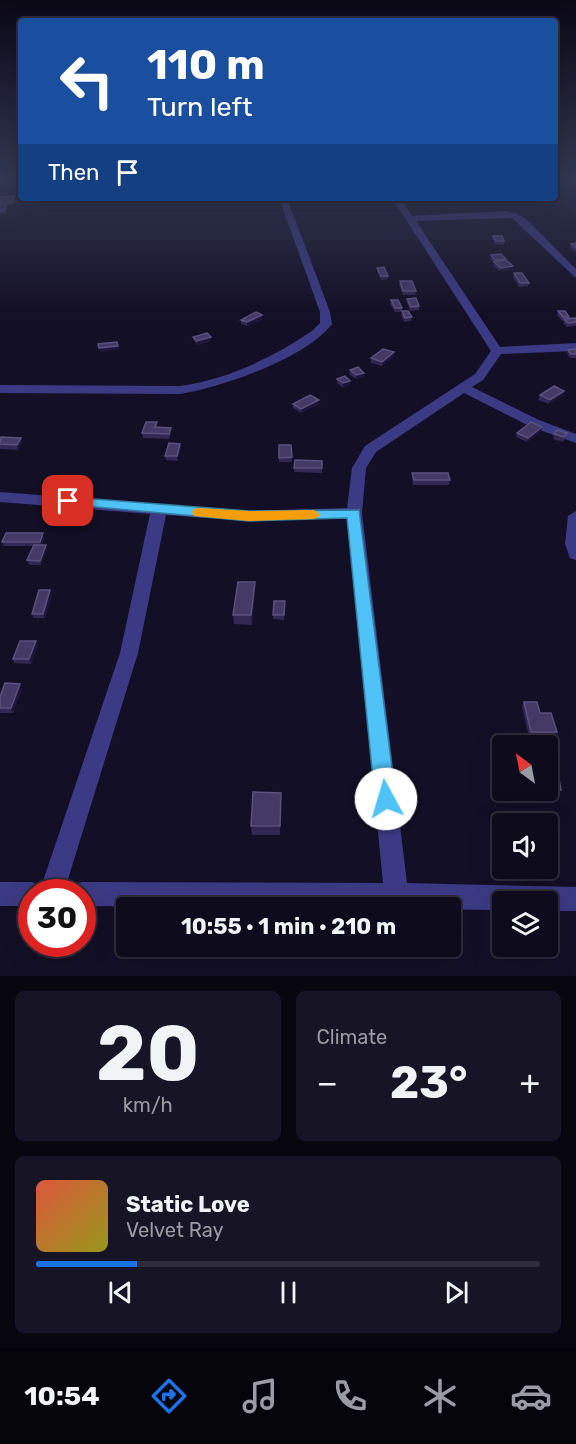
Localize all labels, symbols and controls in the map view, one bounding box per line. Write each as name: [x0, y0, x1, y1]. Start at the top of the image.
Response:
text: 110 m: [147, 40, 265, 90]
icon: left: [48, 42, 126, 120]
text: Turn left: [147, 91, 252, 123]
icon: arrive: [111, 156, 144, 189]
text: Then: [48, 159, 99, 186]
pin: [42, 475, 93, 526]
icon: arrive: [51, 484, 84, 517]
north arrow: [492, 735, 558, 801]
map controls: [492, 735, 558, 957]
position arrow: [354, 767, 418, 831]
button: sound: [492, 813, 558, 879]
speed limit sign: 30: [18, 879, 96, 957]
button: layers: [492, 891, 558, 957]
text: 10:55 · 1 min · 210 m: [181, 913, 396, 940]
text: 20: [96, 1007, 200, 1100]
text: Climate: [317, 1025, 387, 1049]
text: 23°: [390, 1056, 467, 1109]
text: −: [317, 1063, 338, 1102]
text: +: [519, 1063, 540, 1102]
text: km/h: [123, 1093, 173, 1117]
text: Static Love: [126, 1191, 250, 1218]
text: Velvet Ray: [126, 1218, 224, 1242]
icon: previous: [104, 1276, 137, 1309]
icon: pause: [272, 1276, 305, 1309]
icon: next: [440, 1276, 473, 1309]
icon: directions: [148, 1375, 190, 1417]
icon: music: [239, 1375, 281, 1417]
icon: phone: [329, 1375, 371, 1417]
icon: climate: [419, 1375, 461, 1417]
icon: car: [510, 1375, 552, 1417]
text: 10:54: [24, 1380, 100, 1412]

